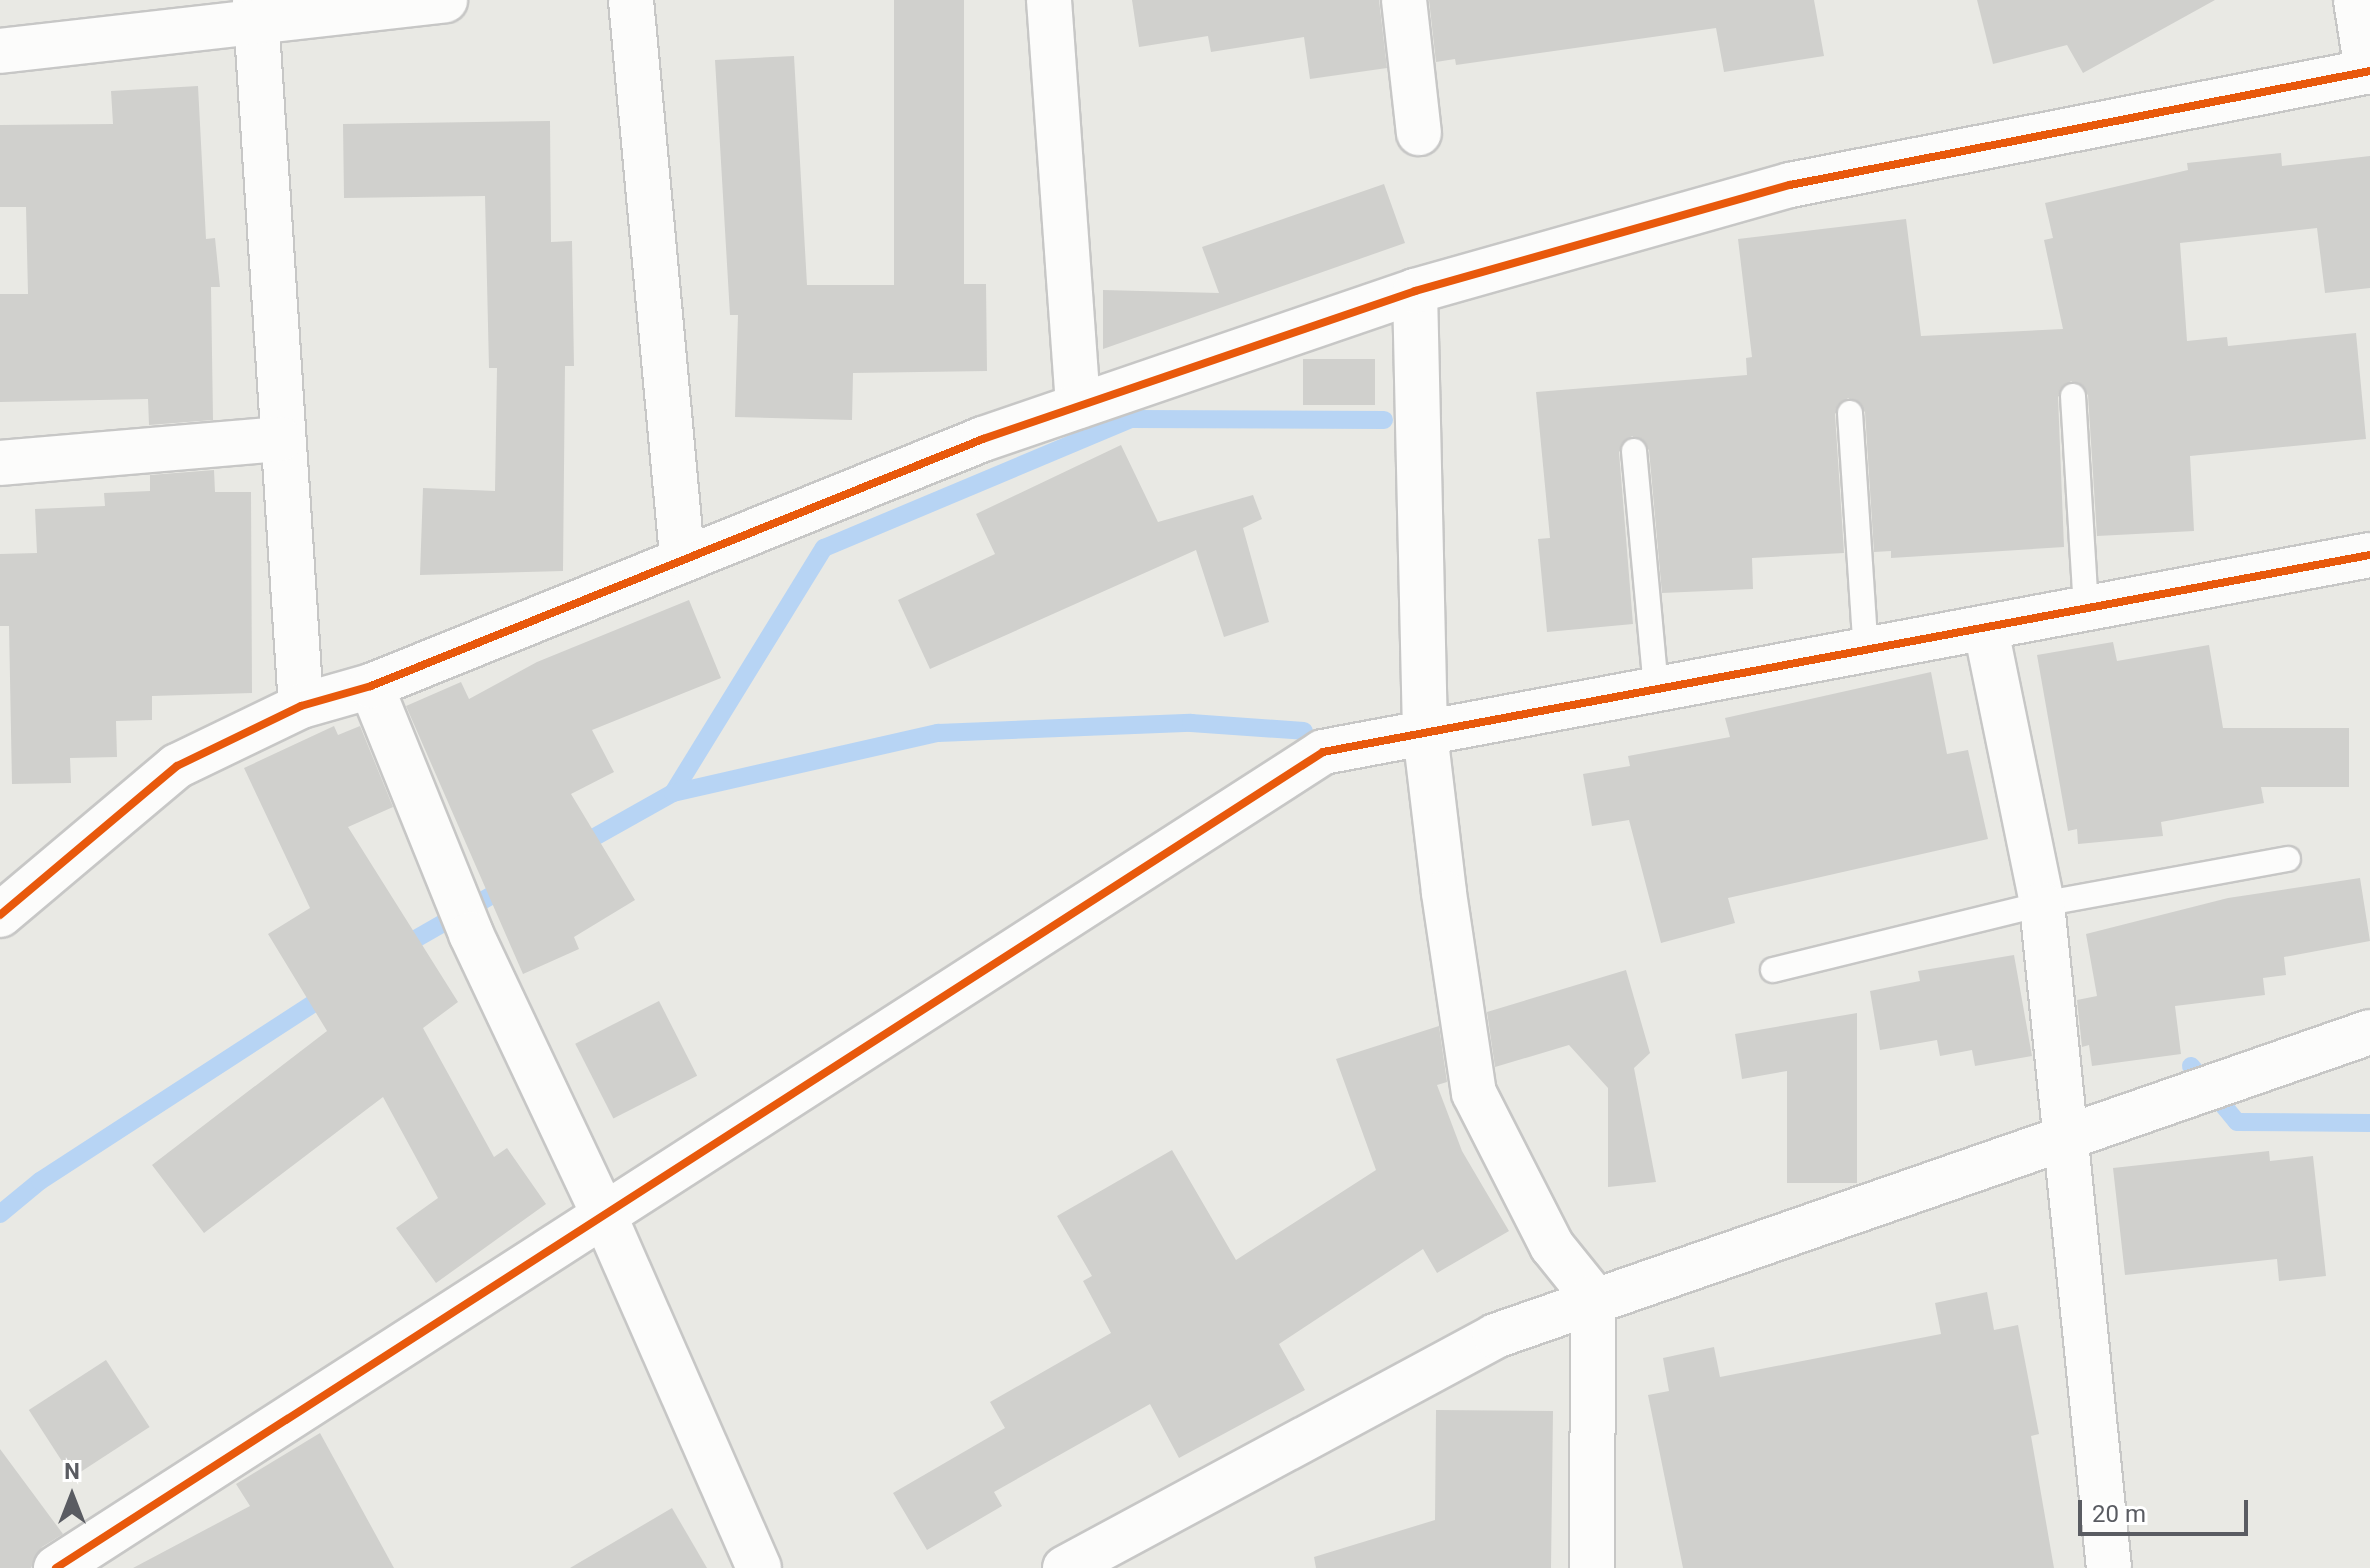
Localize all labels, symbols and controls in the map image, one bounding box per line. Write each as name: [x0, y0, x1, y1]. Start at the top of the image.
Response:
north arrow: [32, 1456, 112, 1536]
text: N: [64, 1459, 80, 1484]
scale bar: [2082, 1484, 2252, 1534]
text: 20 m: [2092, 1500, 2146, 1528]

